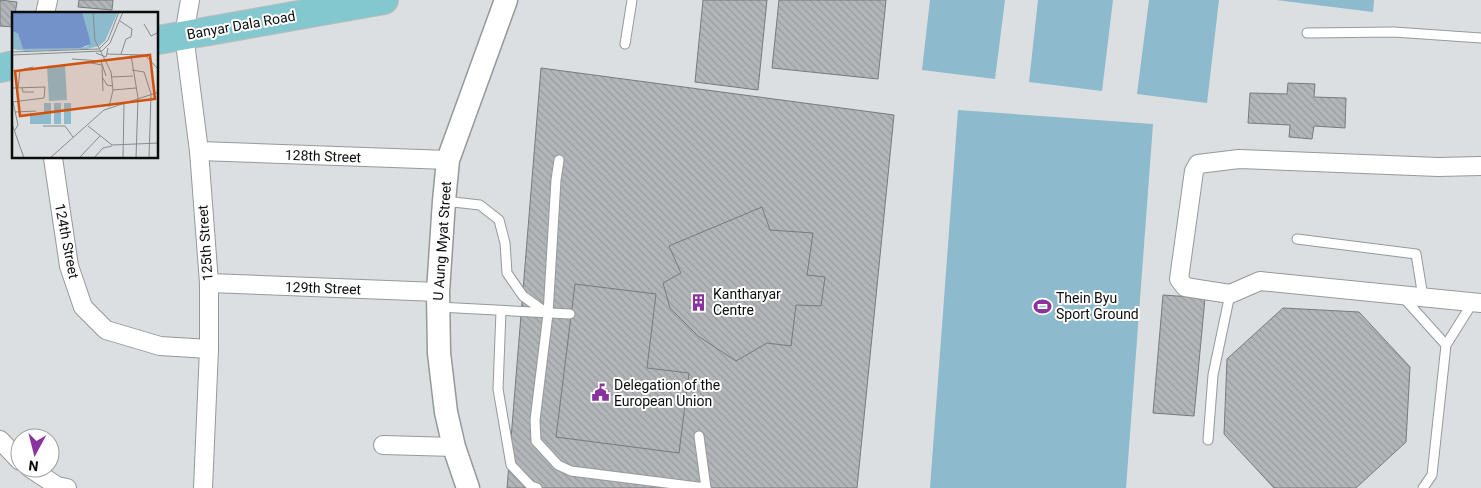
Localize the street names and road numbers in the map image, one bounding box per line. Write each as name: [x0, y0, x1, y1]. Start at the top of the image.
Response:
street label: Banyar Dala Road: [186, 8, 296, 42]
street label: 128th Street: [285, 147, 362, 165]
street label: U Aung Myat Street: [430, 180, 454, 301]
street label: 124th Street: [52, 202, 82, 280]
street label: 125th Street: [194, 204, 216, 282]
street label: 129th Street: [285, 279, 362, 297]

